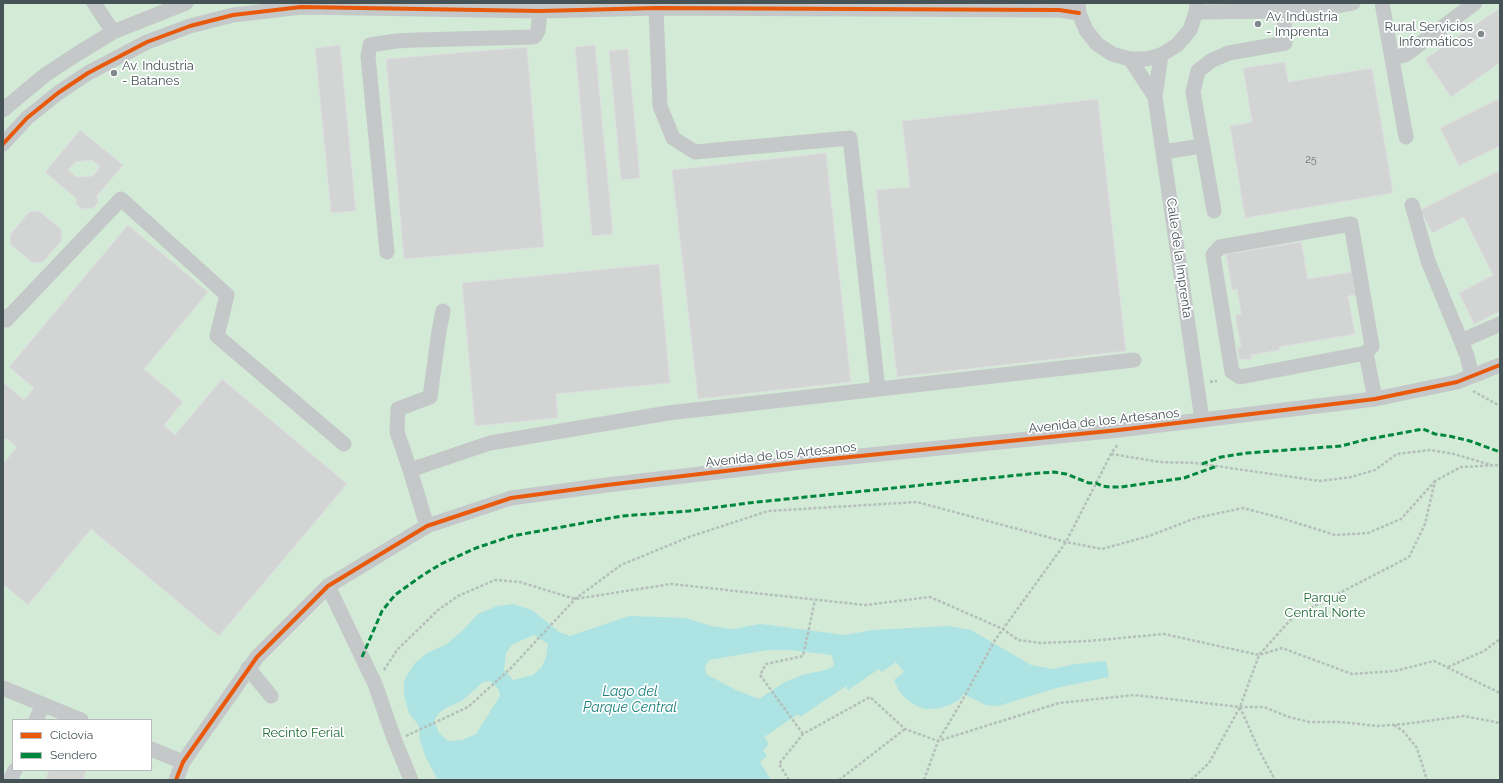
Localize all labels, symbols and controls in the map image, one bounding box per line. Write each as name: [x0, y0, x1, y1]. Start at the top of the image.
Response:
place label: Av. Industria - Imprenta: [1266, 9, 1338, 40]
marker: Av. Industria - Imprenta: [1253, 19, 1263, 29]
place label: Rural Servicios Informáticos: [1385, 19, 1473, 50]
marker: Rural Servicios Informáticos: [1476, 29, 1486, 39]
place label: Av. Industria - Batanes: [122, 58, 194, 89]
marker: Av. Industria - Batanes: [109, 68, 119, 78]
house number: 25: [1305, 153, 1317, 167]
street label: Calle de la Imprenta: [1163, 197, 1195, 319]
street label: Avenida de los Artesanos: [1028, 405, 1180, 437]
street label: Avenida de los Artesanos: [705, 439, 857, 471]
park label: Parque Central Norte: [1285, 590, 1365, 621]
water label: Lago del Parque Central: [583, 684, 677, 716]
legend: [12, 719, 152, 771]
park label: Recinto Ferial: [262, 725, 344, 741]
text: Ciclovía: [50, 728, 93, 742]
text: Sendero: [50, 748, 97, 762]

